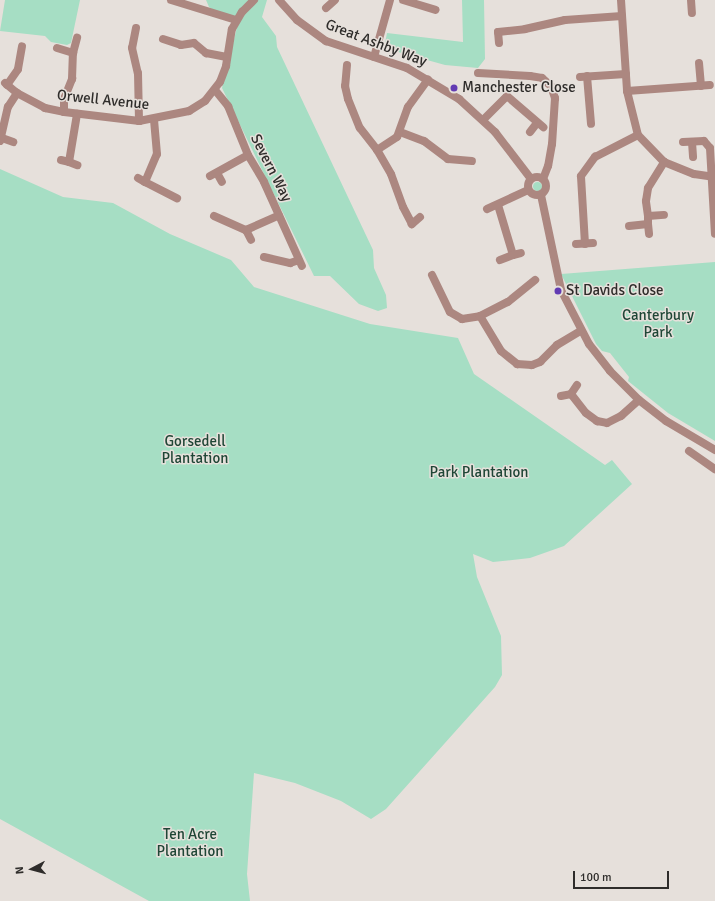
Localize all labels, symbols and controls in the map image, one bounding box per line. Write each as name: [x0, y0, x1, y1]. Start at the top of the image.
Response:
street label: Great Ashby Way: [323, 15, 429, 71]
place label: Manchester Close: [462, 79, 576, 97]
marker: Manchester Close: [449, 83, 459, 93]
street label: Orwell Avenue: [56, 86, 150, 114]
street label: Severn Way: [246, 131, 296, 205]
place label: St Davids Close: [566, 282, 664, 300]
marker: St Davids Close: [553, 286, 563, 296]
park label: Canterbury Park: [622, 306, 694, 341]
park label: Gorsedell Plantation: [162, 432, 228, 467]
park label: Park Plantation: [430, 464, 528, 482]
park label: Ten Acre Plantation: [157, 825, 223, 860]
north arrow: [12, 849, 52, 889]
scale bar: [575, 863, 671, 889]
text: N: [13, 866, 26, 875]
text: 100 m: [580, 870, 612, 885]

